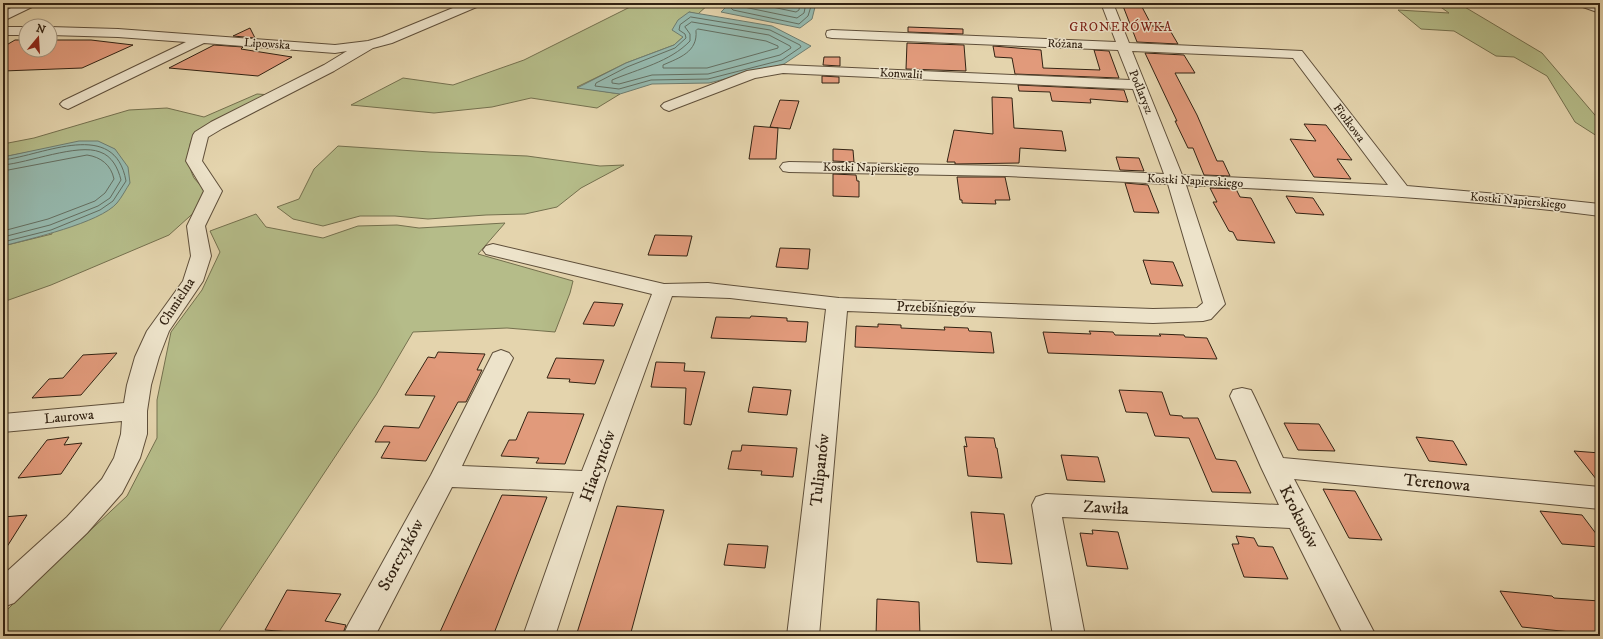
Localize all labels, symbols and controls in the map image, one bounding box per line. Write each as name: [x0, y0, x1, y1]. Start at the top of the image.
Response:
north arrow: [18, 18, 58, 58]
district label: GRONERÓWKA: [1069, 19, 1173, 35]
text: N: [34, 21, 47, 37]
street label: Lipowska: [243, 35, 292, 53]
street label: Różana: [1047, 36, 1084, 52]
street label: Konwalii: [879, 65, 923, 83]
street label: Podlarysz: [1125, 68, 1157, 116]
street label: Fiołkowa: [1330, 101, 1369, 146]
street label: Kostki Napierskiego: [823, 160, 920, 176]
street label: Kostki Napierskiego: [1146, 171, 1244, 191]
street label: Kostki Napierskiego: [1469, 189, 1567, 213]
street label: Chmielna: [155, 274, 199, 330]
street label: Przebiśniegów: [896, 298, 976, 318]
street label: Laurowa: [43, 406, 95, 428]
street label: Hiacyntów: [575, 427, 621, 505]
street label: Tulipanów: [805, 432, 835, 507]
street label: Terenowa: [1403, 469, 1472, 497]
street label: Krokusów: [1274, 482, 1324, 552]
street label: Zawiła: [1083, 496, 1130, 520]
street label: Storczyków: [373, 515, 429, 595]

